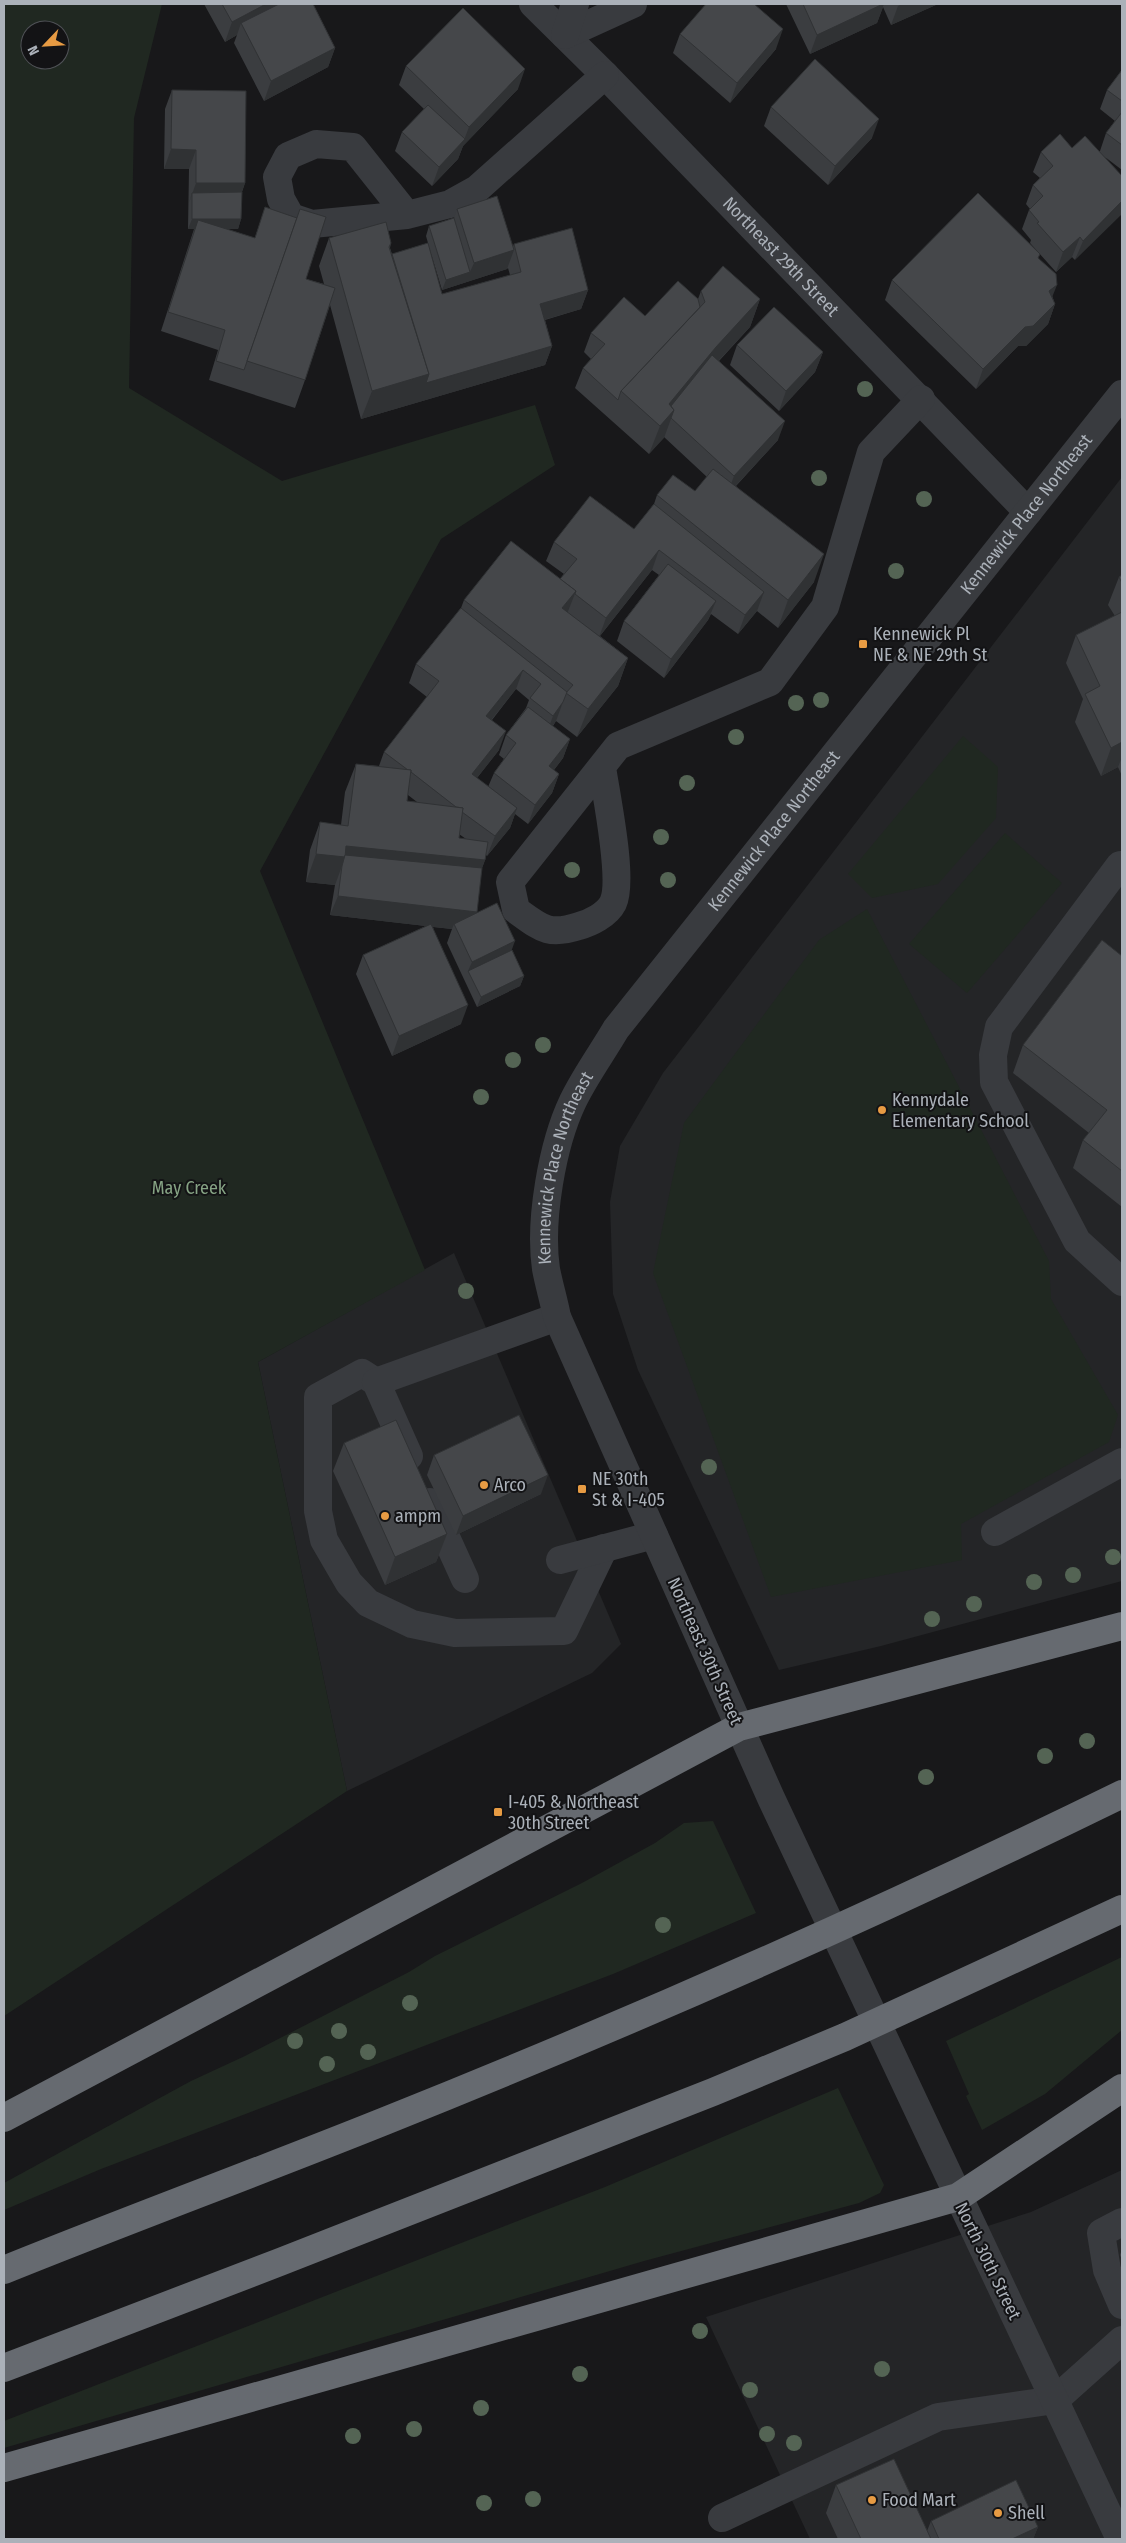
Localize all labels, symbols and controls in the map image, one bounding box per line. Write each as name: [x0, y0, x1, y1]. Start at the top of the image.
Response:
north arrow: [20, 20, 70, 70]
text: N: [24, 43, 43, 58]
street label: Northeast 29th Street: [718, 192, 844, 321]
street label: Kennewick Place Northeast: [956, 429, 1097, 599]
place label: Kennewick Pl NE & NE 29th St: [873, 623, 987, 666]
marker: Kennewick Pl NE & NE 29th St: [857, 638, 869, 650]
street label: Kennewick Place Northeast: [703, 746, 845, 916]
street label: Kennewick Place Northeast: [533, 1067, 598, 1266]
place label: Kennydale Elementary School: [892, 1089, 1029, 1132]
marker: Kennydale Elementary School: [876, 1104, 888, 1116]
park label: May Creek: [152, 1177, 227, 1199]
place label: NE 30th St & I-405: [592, 1468, 665, 1511]
place label: Arco: [494, 1474, 526, 1496]
marker: Arco: [478, 1479, 490, 1491]
marker: NE 30th St & I-405: [576, 1483, 588, 1495]
place label: ampm: [395, 1505, 441, 1527]
marker: ampm: [379, 1510, 391, 1522]
street label: Northeast 30th Street: [663, 1574, 747, 1728]
place label: I-405 & Northeast 30th Street: [508, 1791, 639, 1834]
marker: I-405 & Northeast 30th Street: [492, 1806, 504, 1818]
street label: North 30th Street: [950, 2199, 1026, 2323]
place label: Food Mart: [882, 2489, 956, 2511]
marker: Food Mart: [866, 2494, 878, 2506]
place label: Shell: [1008, 2502, 1045, 2524]
marker: Shell: [992, 2507, 1004, 2519]

